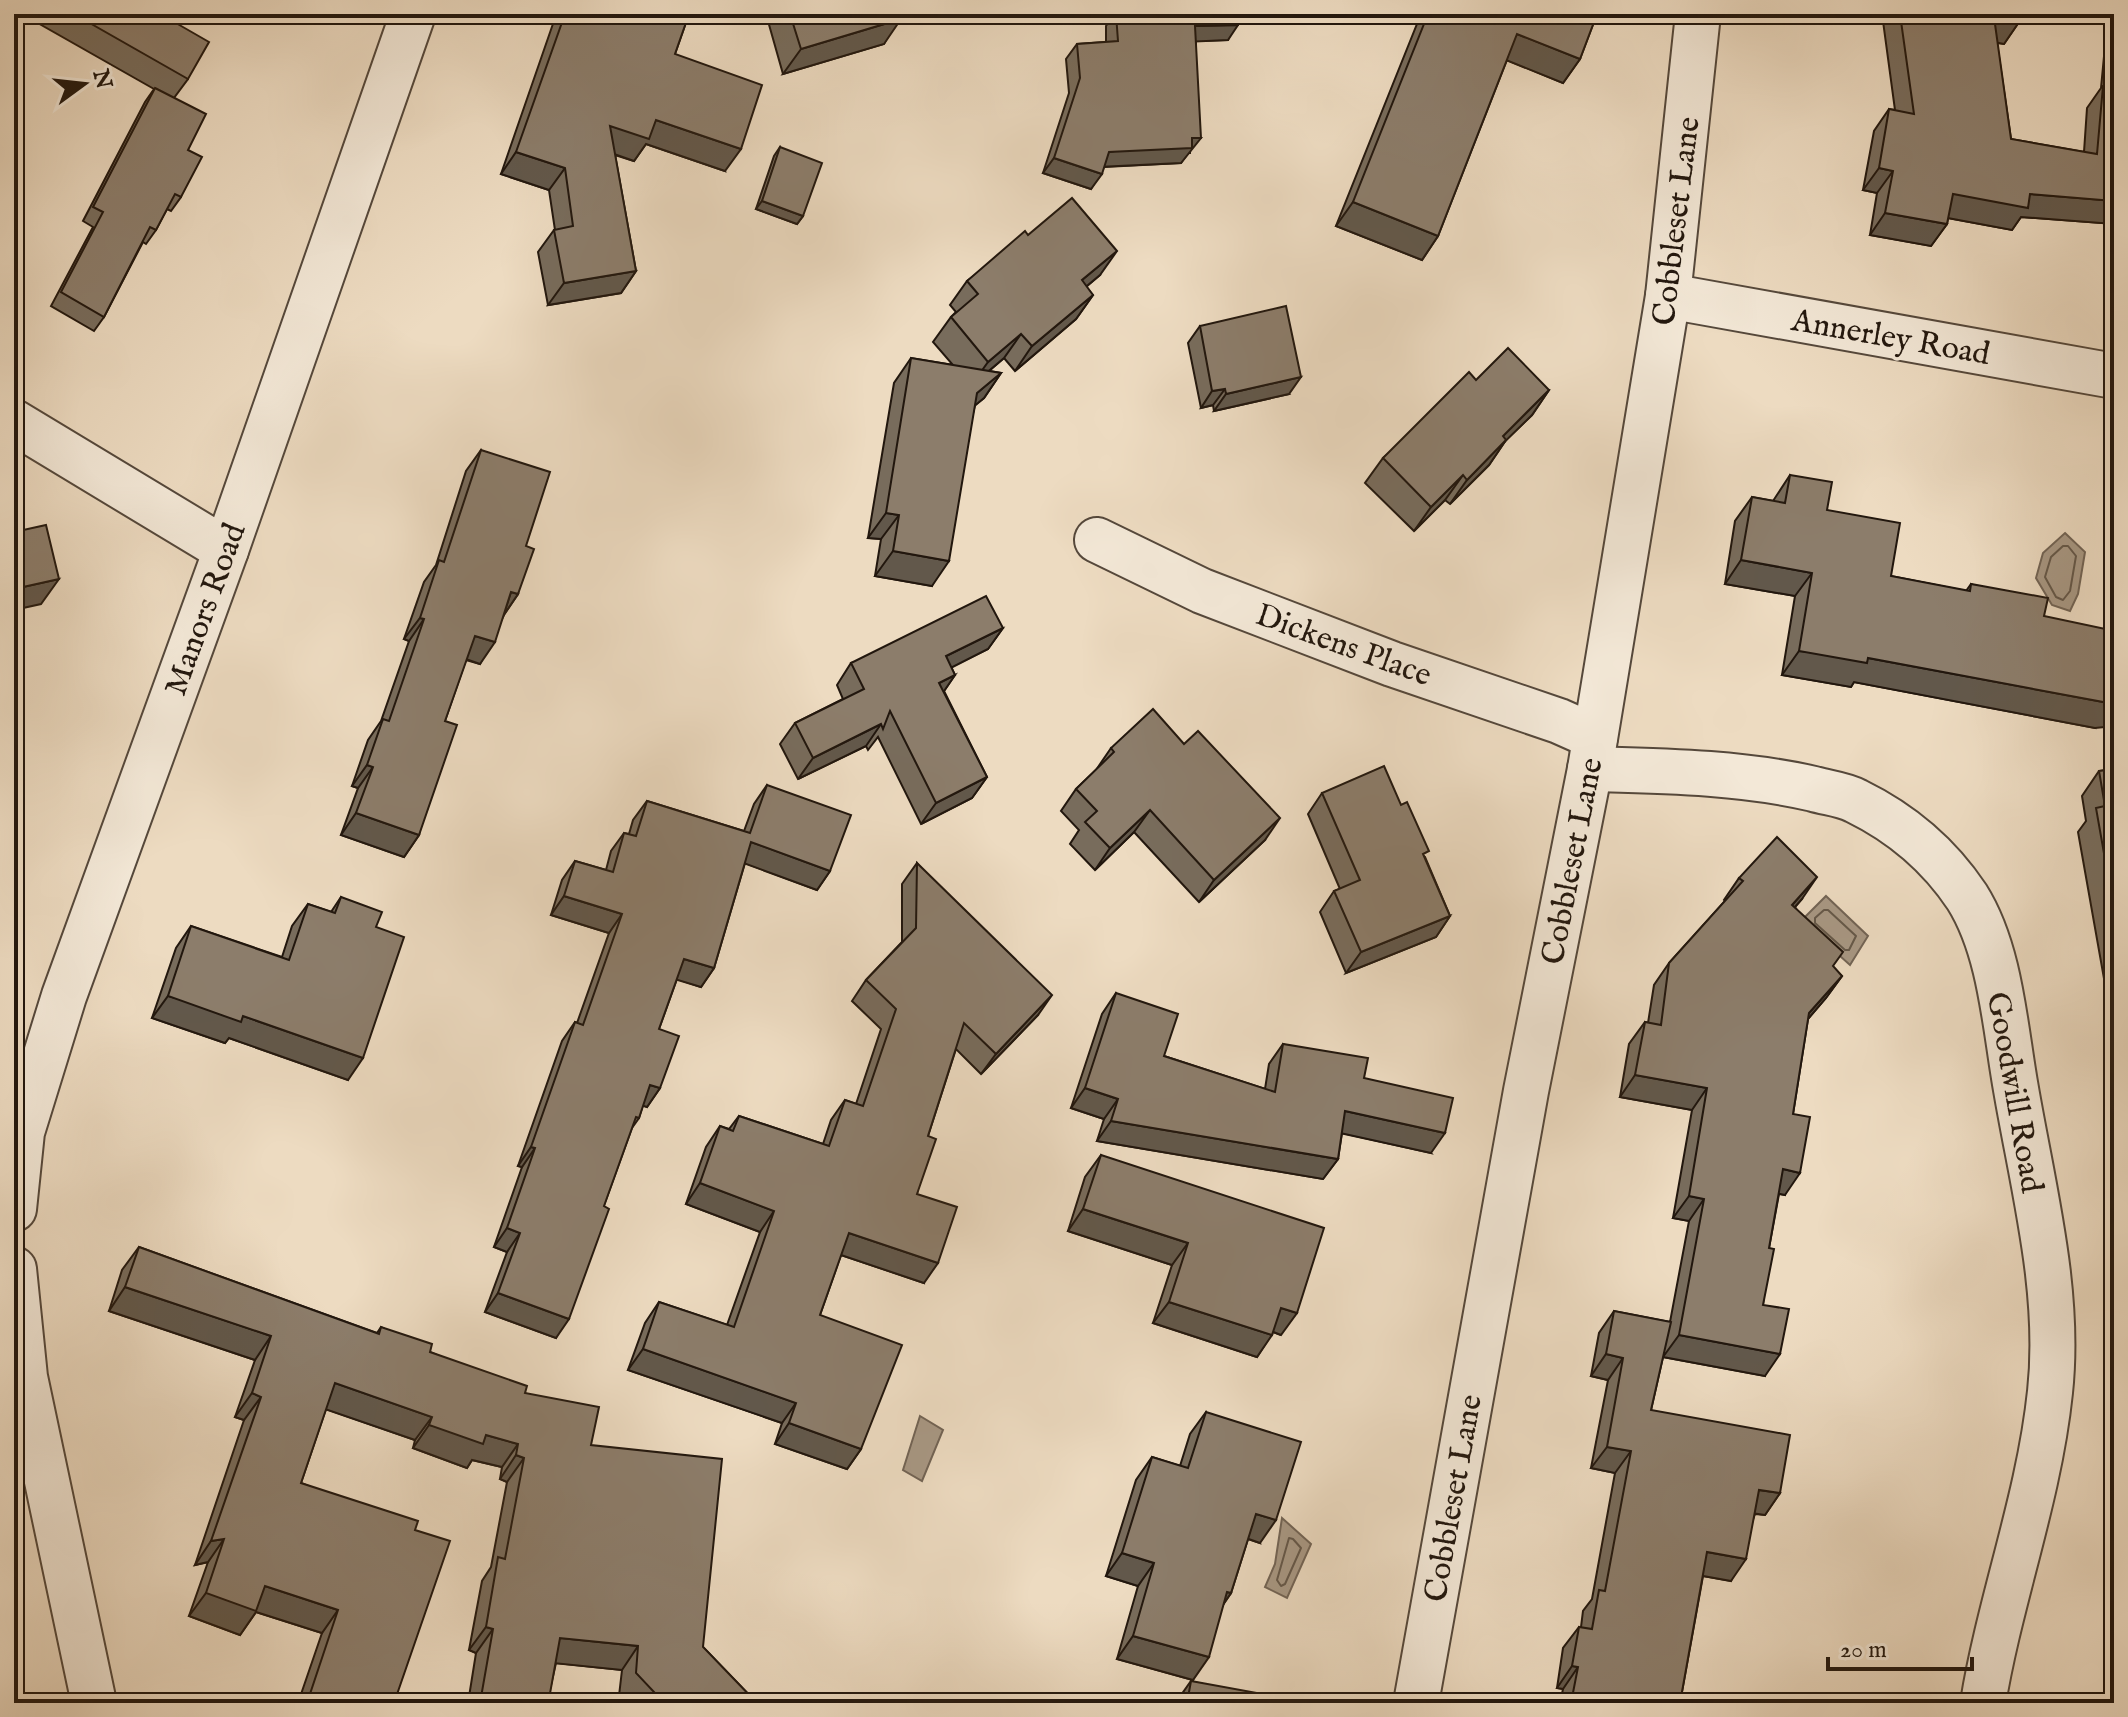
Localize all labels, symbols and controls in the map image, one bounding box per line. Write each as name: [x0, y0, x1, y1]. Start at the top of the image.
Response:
north arrow: [44, 44, 124, 124]
text: N: [85, 66, 117, 92]
street label: Cobbleset Lane: [1644, 115, 1711, 328]
street label: Annerley Road: [1787, 301, 1994, 376]
street label: Manors Road: [156, 517, 257, 702]
street label: Dickens Place: [1250, 596, 1437, 697]
street label: Cobbleset Lane: [1533, 755, 1614, 968]
street label: Goodwill Road: [1976, 989, 2052, 1197]
street label: Cobbleset Lane: [1416, 1392, 1493, 1605]
scale bar: [1828, 1621, 1972, 1671]
text: 20 m: [1840, 1635, 1887, 1666]

